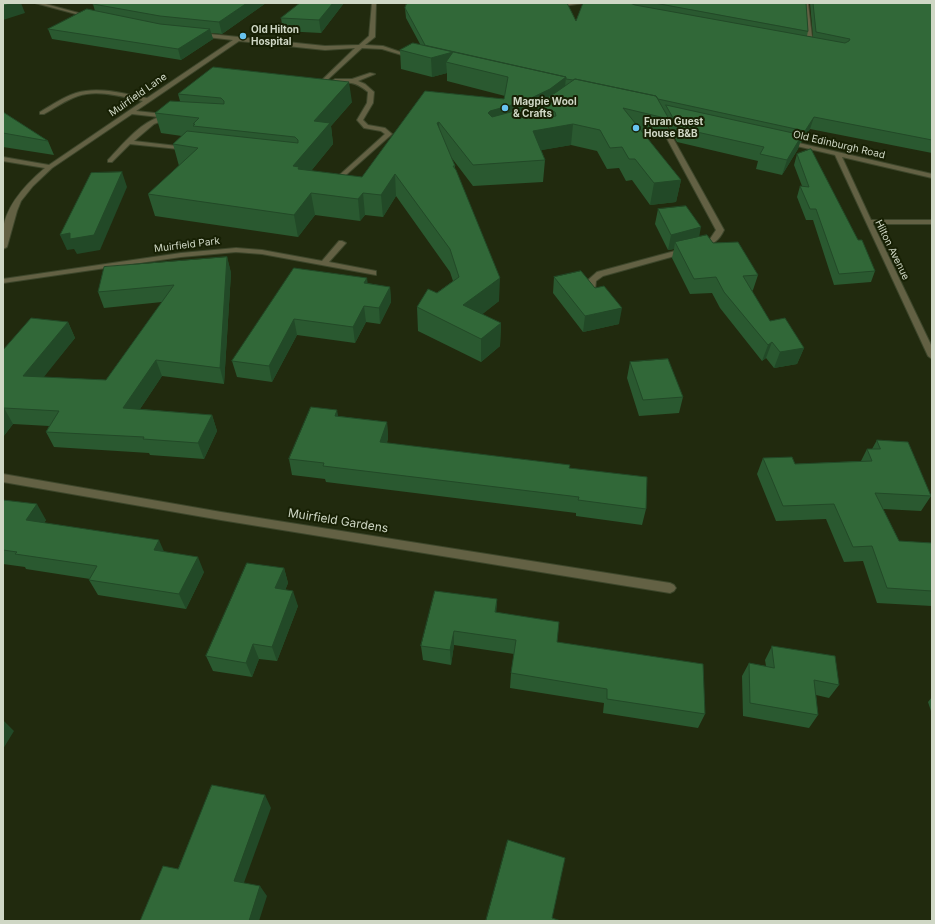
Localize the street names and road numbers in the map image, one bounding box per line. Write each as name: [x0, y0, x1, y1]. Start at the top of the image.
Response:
street label: Muirfield Lane: [107, 71, 169, 119]
street label: Old Edinburgh Road: [792, 129, 886, 161]
street label: Hilton Avenue: [872, 218, 912, 282]
street label: Muirfield Park: [154, 235, 220, 255]
street label: Muirfield Gardens: [287, 506, 389, 536]

